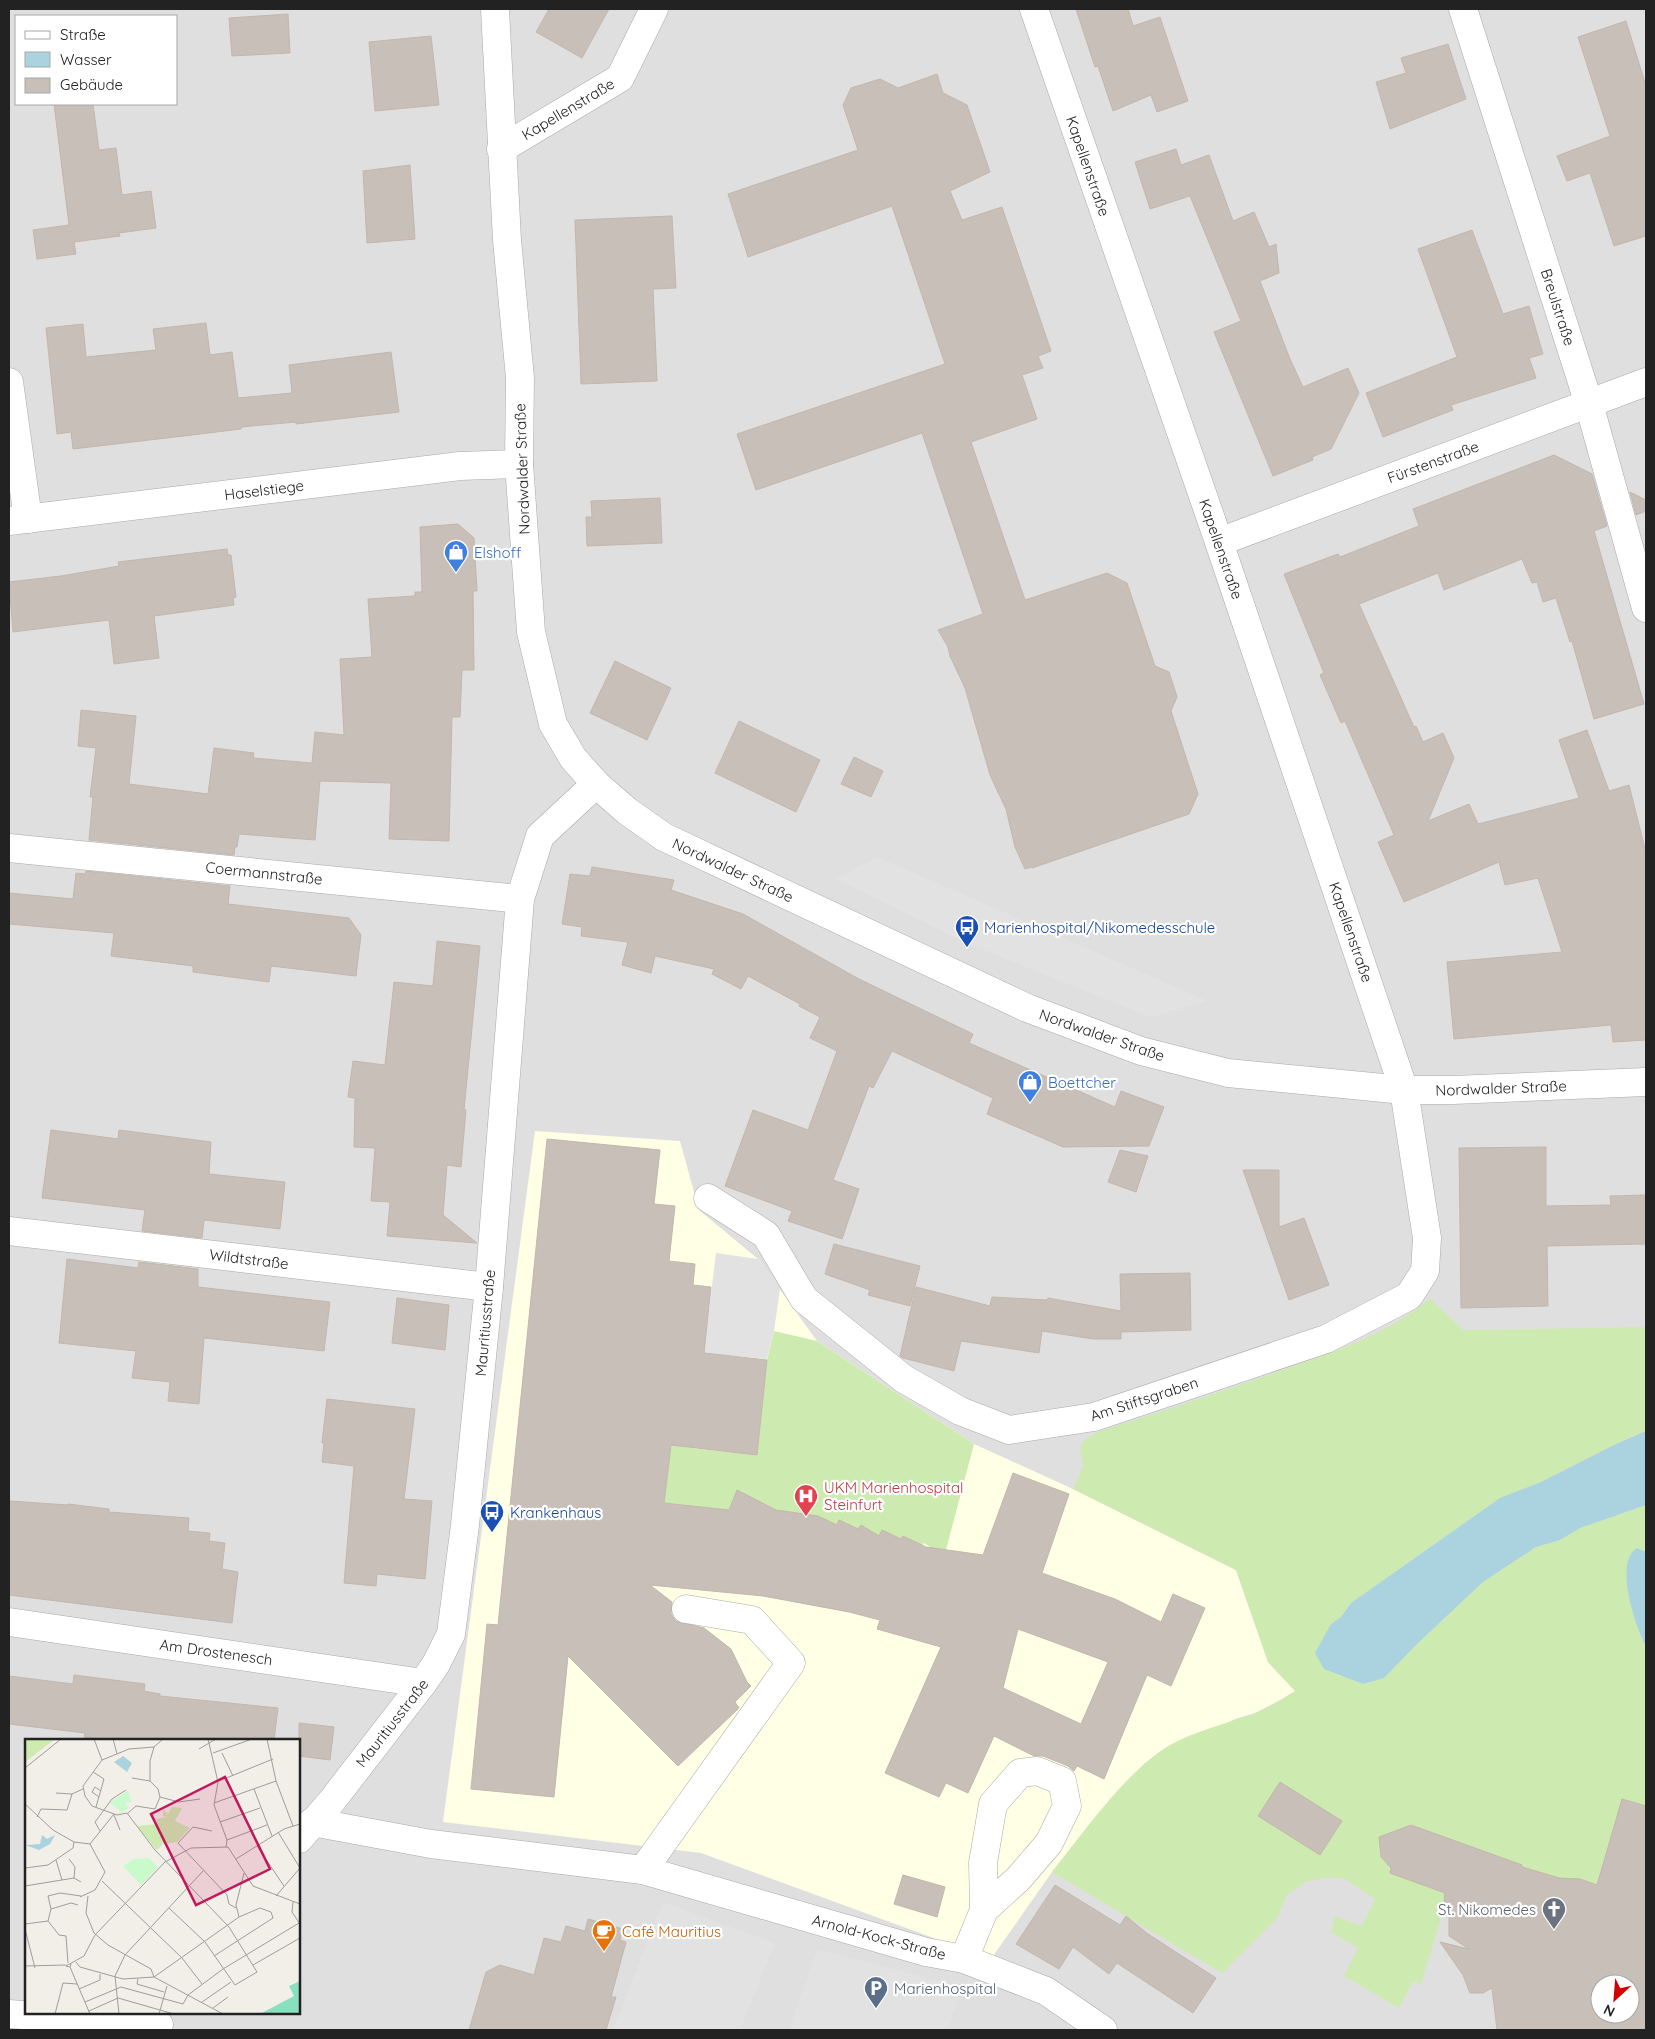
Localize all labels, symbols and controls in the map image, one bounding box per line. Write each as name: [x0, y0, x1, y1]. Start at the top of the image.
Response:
legend: [15, 15, 178, 105]
text: Straße: [60, 25, 106, 44]
text: Wasser: [60, 50, 112, 69]
street label: Kapellenstraße: [518, 74, 618, 144]
text: Gebäude: [60, 75, 123, 94]
street label: Kapellenstraße: [1062, 113, 1114, 219]
street label: Breulstraße: [1537, 266, 1579, 348]
street label: Nordwalder Straße: [510, 403, 534, 535]
street label: Fürstenstraße: [1385, 437, 1481, 487]
street label: Haselstiege: [223, 476, 305, 504]
street label: Kapellenstraße: [1195, 496, 1247, 602]
shop icon: Elshoff: [443, 539, 469, 573]
place label: Elshoff: [474, 543, 522, 562]
street label: Nordwalder Straße: [669, 834, 797, 906]
street label: Coermannstraße: [205, 857, 323, 889]
street label: Kapellenstraße: [1325, 879, 1377, 985]
bus stop icon: Marienhospital/Nikomedesschule: [954, 914, 980, 948]
place label: Marienhospital/Nikomedesschule: [984, 918, 1215, 937]
street label: Nordwalder Straße: [1037, 1005, 1167, 1065]
shop icon: Boettcher: [1017, 1069, 1043, 1103]
place label: Boettcher: [1048, 1073, 1116, 1092]
street label: Nordwalder Straße: [1435, 1076, 1567, 1100]
street label: Wildtstraße: [208, 1245, 290, 1273]
street label: Mauritiusstraße: [471, 1269, 499, 1377]
street label: Am Stiftsgraben: [1088, 1373, 1200, 1425]
place label: UKM Marienhospital Steinfurt: [824, 1478, 964, 1514]
hospital icon: UKM Marienhospital Steinfurt: [793, 1483, 819, 1517]
bus stop icon: Krankenhaus: [479, 1499, 505, 1533]
place label: Krankenhaus: [510, 1503, 601, 1522]
street label: Am Drostenesch: [158, 1635, 274, 1669]
street label: Mauritiusstraße: [352, 1675, 432, 1771]
inset map: [25, 1739, 300, 2014]
church icon: St. Nikomedes: [1541, 1896, 1567, 1930]
place label: St. Nikomedes: [1438, 1900, 1536, 1919]
street label: Arnold-Kock-Straße: [810, 1910, 948, 1964]
cafe icon: Café Mauritius: [591, 1918, 617, 1952]
place label: Café Mauritius: [622, 1922, 721, 1941]
north arrow: [1590, 1974, 1640, 2024]
parking icon: Marienhospital: [863, 1975, 889, 2009]
place label: Marienhospital: [894, 1979, 996, 1998]
text: N: [1601, 2000, 1618, 2021]

